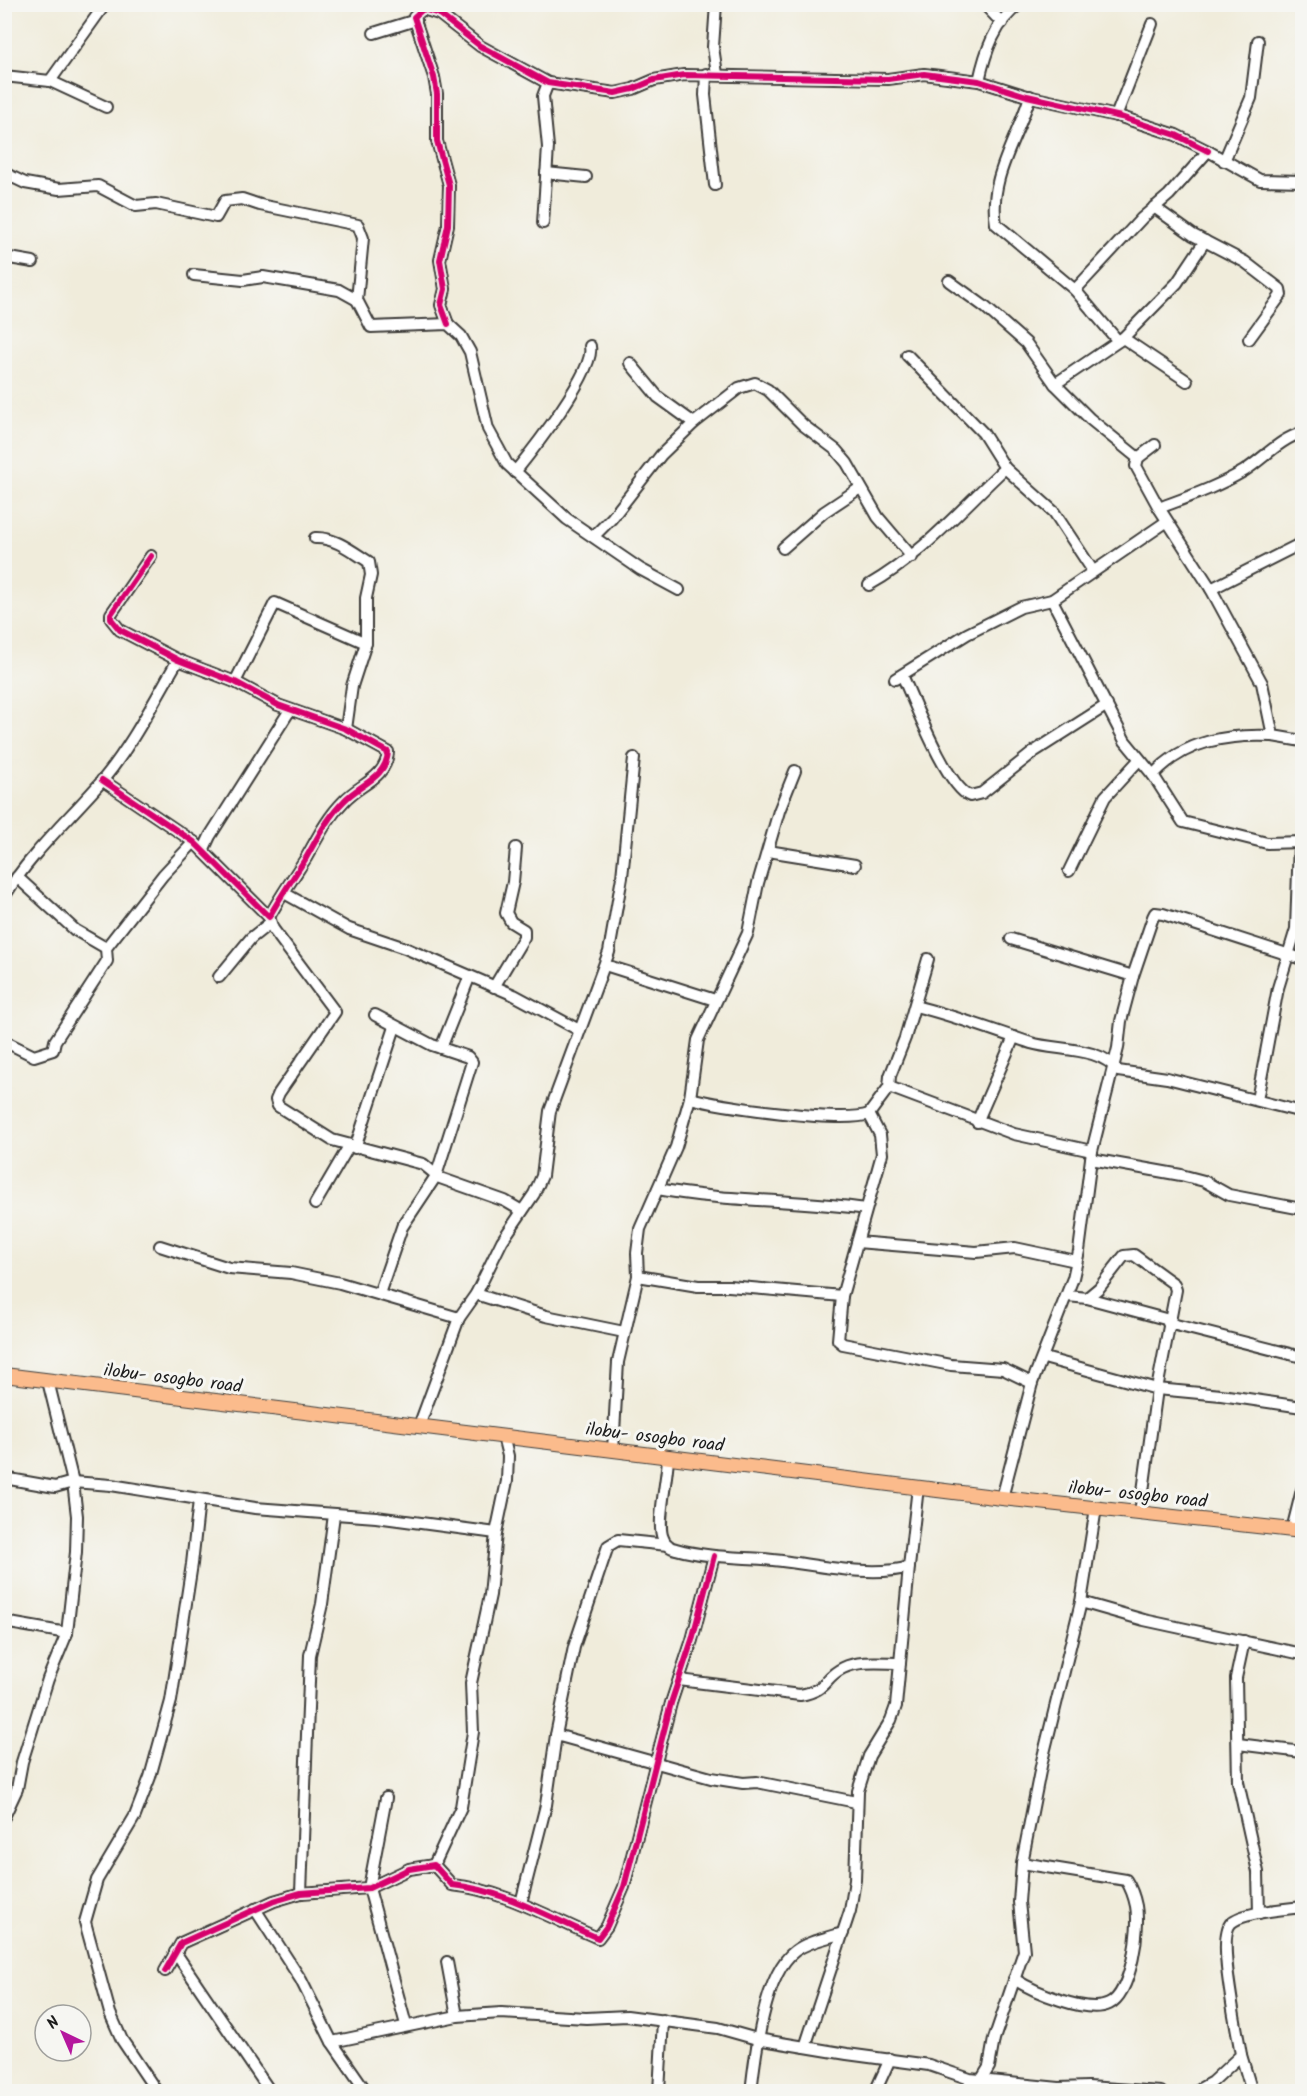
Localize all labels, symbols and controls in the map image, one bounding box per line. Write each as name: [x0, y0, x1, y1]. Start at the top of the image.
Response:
street label: ilobu- osogbo road: [102, 1357, 245, 1402]
street label: ilobu- osogbo road: [584, 1416, 727, 1461]
street label: ilobu- osogbo road: [1067, 1474, 1210, 1517]
north arrow: [33, 2003, 93, 2063]
text: N: [41, 2011, 66, 2036]

